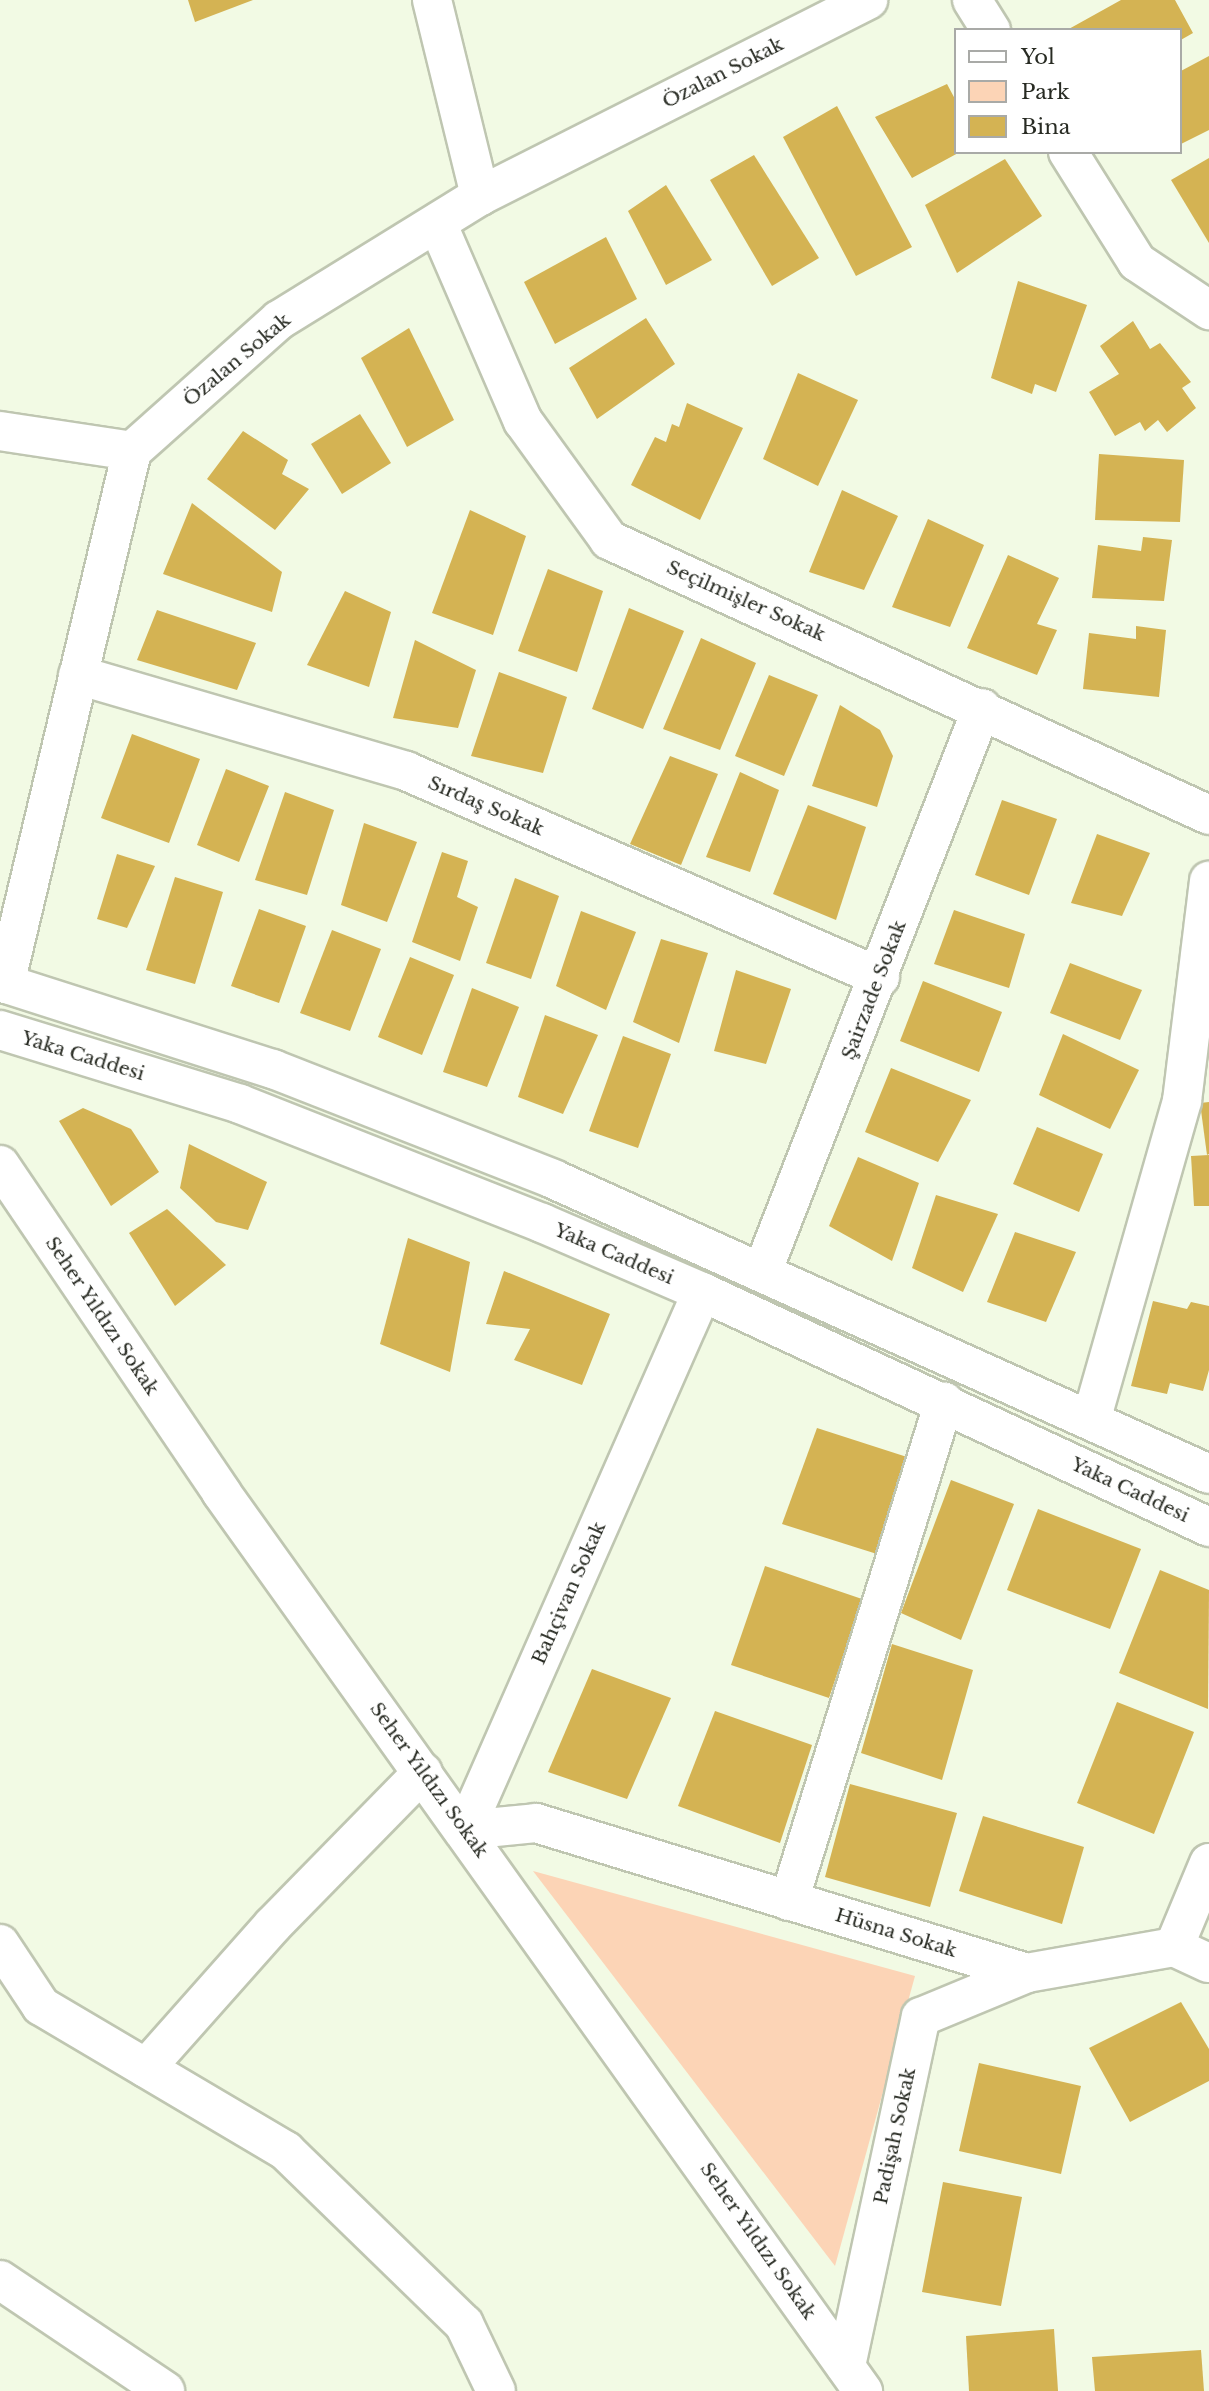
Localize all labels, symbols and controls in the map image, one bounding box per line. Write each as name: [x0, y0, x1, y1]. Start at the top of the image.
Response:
legend: [954, 28, 1181, 154]
street label: Özalan Sokak: [659, 33, 787, 113]
text: Yol: [1021, 44, 1055, 70]
text: Park: [1021, 79, 1070, 105]
text: Bina: [1021, 114, 1070, 140]
street label: Özalan Sokak: [179, 309, 295, 411]
street label: Seçilmişler Sokak: [663, 556, 829, 646]
street label: Sırdaş Sokak: [425, 771, 547, 841]
street label: Şairzade Sokak: [837, 917, 911, 1063]
street label: Yaka Caddesi: [19, 1026, 147, 1086]
street label: Yaka Caddesi: [551, 1219, 677, 1289]
street label: Seher Yıldızı Sokak: [40, 1232, 164, 1400]
street label: Yaka Caddesi: [1067, 1453, 1193, 1527]
street label: Bahçivan Sokak: [527, 1518, 611, 1668]
street label: Seher Yıldızı Sokak: [365, 1698, 493, 1862]
street label: Hüsna Sokak: [832, 1904, 960, 1962]
street label: Padişah Sokak: [869, 2066, 921, 2206]
street label: Seher Yıldızı Sokak: [695, 2158, 821, 2324]

